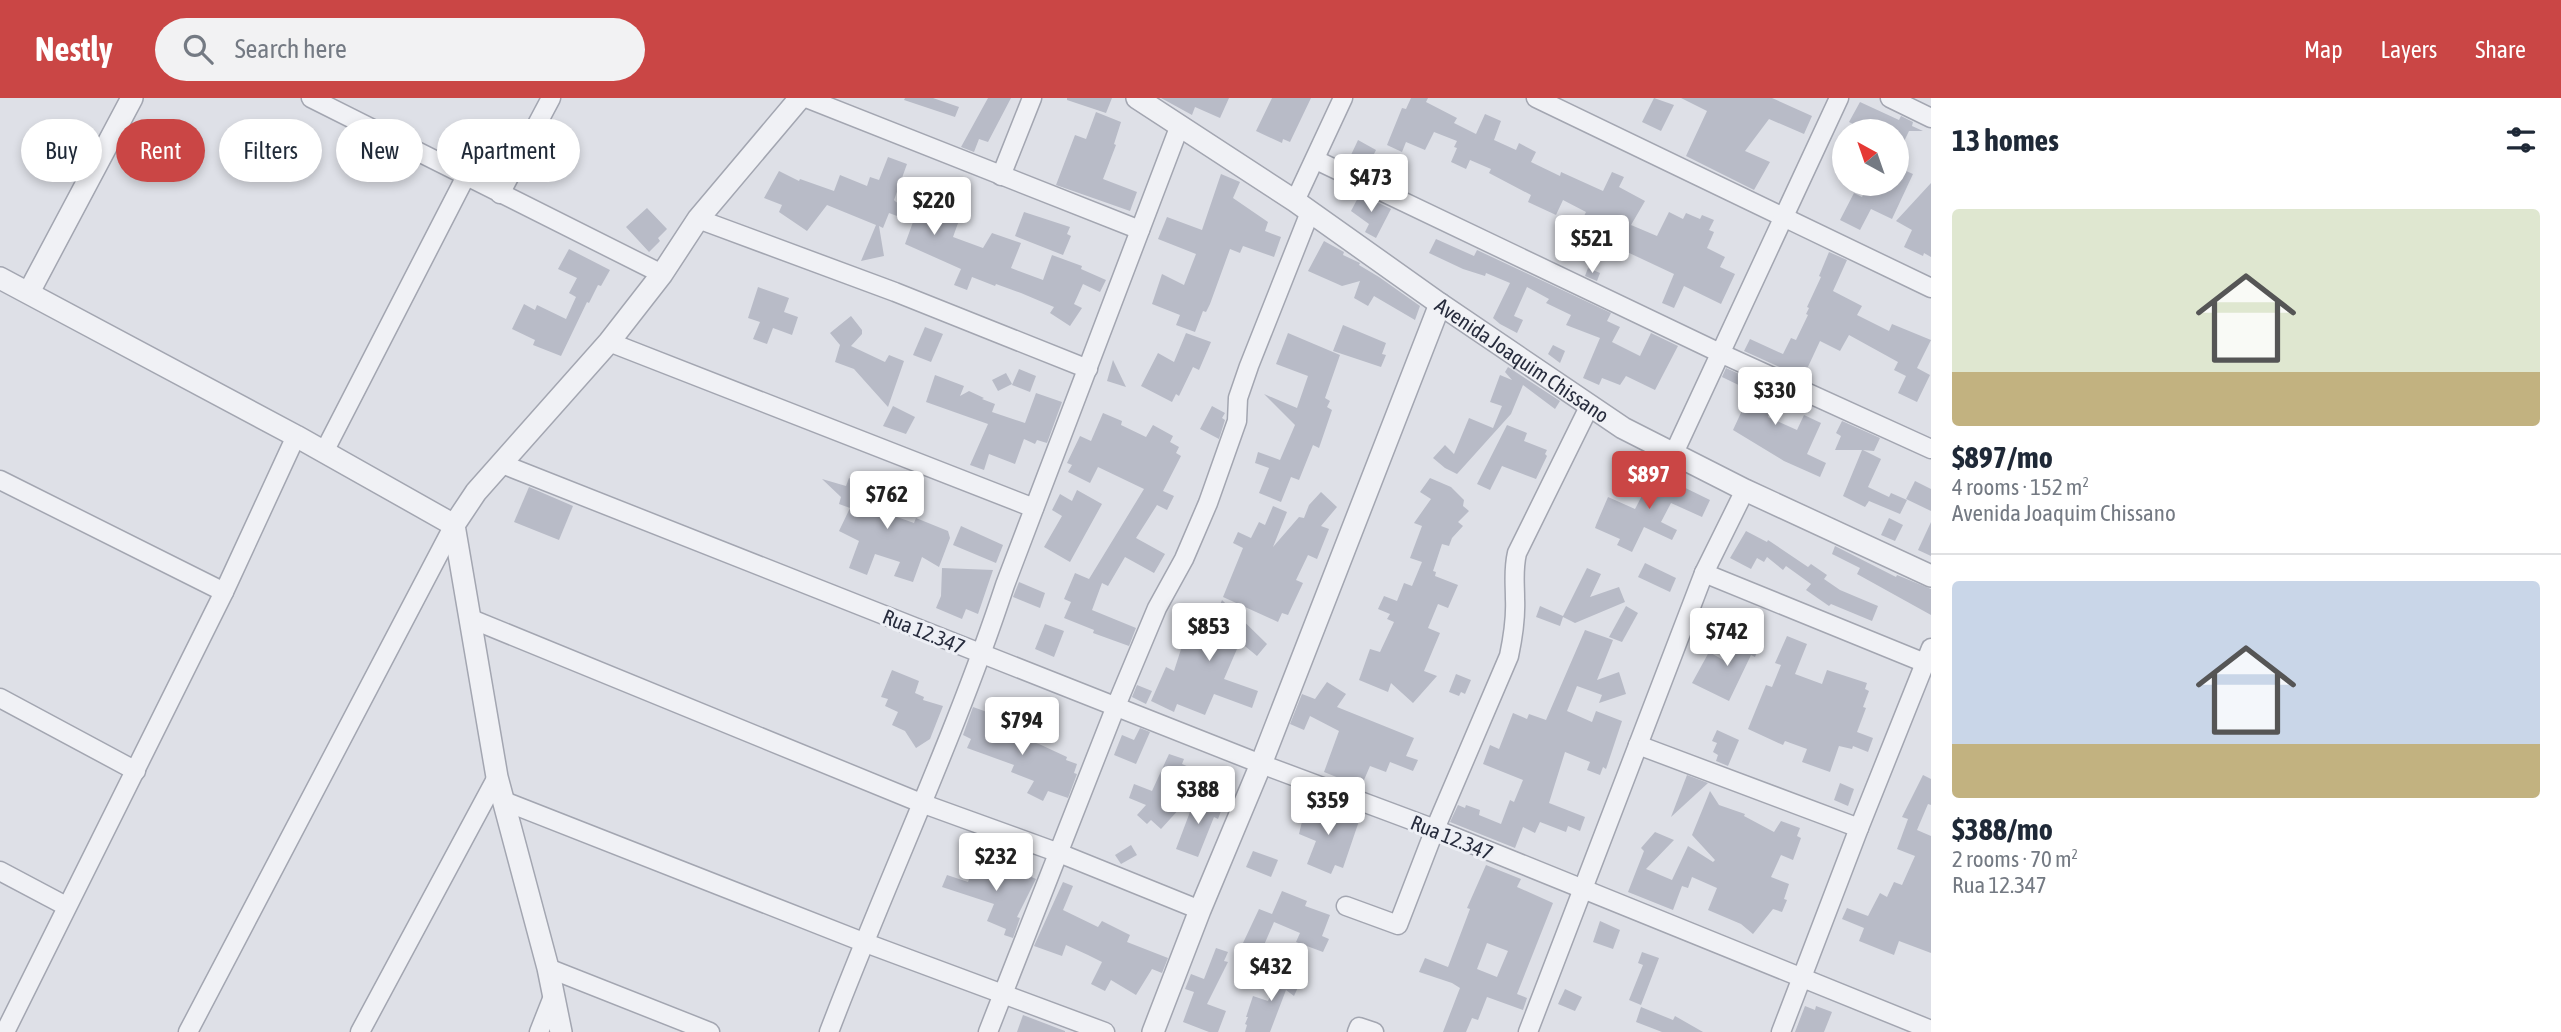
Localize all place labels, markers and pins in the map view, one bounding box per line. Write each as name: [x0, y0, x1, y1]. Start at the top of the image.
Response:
pin: $473: [1330, 155, 1412, 214]
pin: $220: [893, 178, 975, 237]
pin: $521: [1551, 216, 1633, 275]
pin: $330: [1734, 368, 1816, 427]
pin: $897: [1608, 452, 1690, 511]
pin: $762: [846, 472, 928, 531]
pin: $853: [1168, 603, 1250, 663]
pin: $742: [1686, 608, 1768, 668]
pin: $794: [981, 698, 1063, 757]
pin: $388: [1157, 766, 1239, 826]
pin: $359: [1287, 778, 1369, 837]
pin: $232: [955, 834, 1037, 893]
pin: $432: [1230, 944, 1312, 1003]

